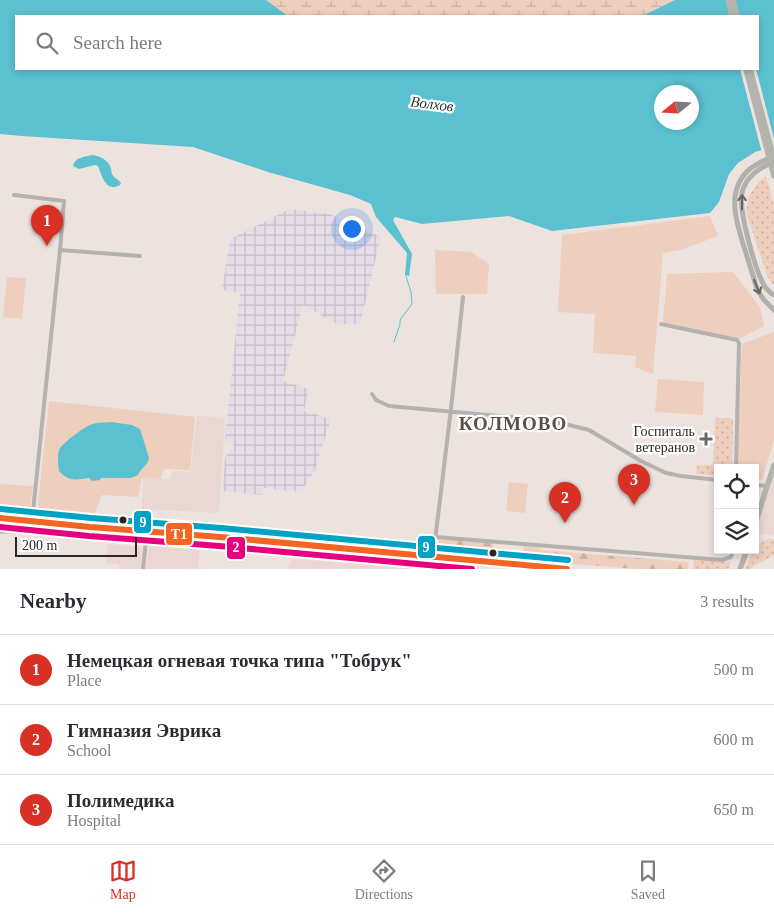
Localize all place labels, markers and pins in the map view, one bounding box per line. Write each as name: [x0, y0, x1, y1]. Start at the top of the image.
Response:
pin: 1: [31, 205, 63, 246]
place label: Госпиталь ветеранов: [634, 424, 695, 455]
marker: Госпиталь ветеранов: [699, 432, 713, 446]
pin: 3: [618, 464, 650, 505]
pin: 2: [549, 482, 581, 523]
unlabelled marker: [118, 515, 128, 525]
unlabelled marker: [488, 548, 498, 558]

